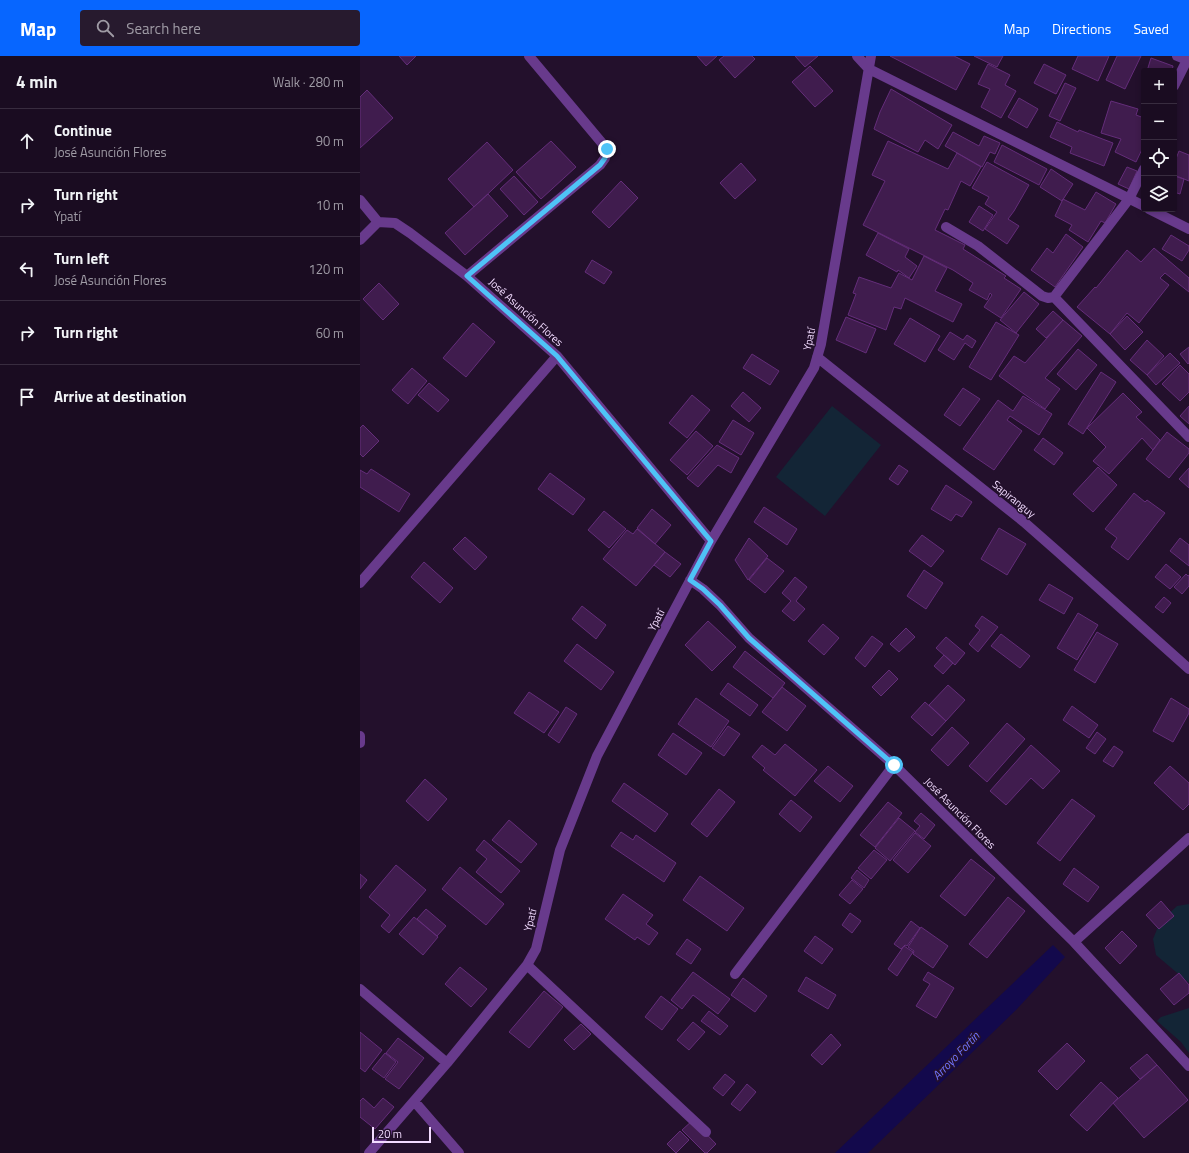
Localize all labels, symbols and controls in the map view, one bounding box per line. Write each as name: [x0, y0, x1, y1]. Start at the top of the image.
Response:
search box: [80, 10, 360, 46]
text: Map: [20, 14, 56, 43]
icon: search: [94, 17, 116, 39]
text: Search here: [126, 17, 201, 40]
text: Map: [1004, 18, 1030, 39]
text: Directions: [1052, 18, 1111, 39]
text: Saved: [1133, 18, 1169, 39]
map controls: [1141, 68, 1177, 212]
button: +: [1141, 68, 1177, 104]
text: 4 min: [16, 69, 57, 95]
text: Walk · 280 m: [273, 72, 344, 92]
button: −: [1141, 104, 1177, 140]
text: Continue: [54, 119, 112, 142]
icon: ahead: [16, 130, 38, 152]
text: 90 m: [316, 131, 344, 151]
route end: [598, 140, 616, 158]
button: locate: [1141, 140, 1177, 176]
text: José Asunción Flores: [54, 142, 167, 162]
button: layers: [1141, 176, 1177, 212]
text: Turn right: [54, 183, 118, 206]
icon: right: [16, 194, 38, 216]
text: 10 m: [316, 195, 344, 215]
text: Ypatí: [54, 206, 81, 226]
text: Turn left: [54, 247, 109, 270]
icon: left: [16, 258, 38, 280]
text: 120 m: [308, 259, 344, 279]
text: José Asunción Flores: [54, 270, 167, 290]
street label: José Asunción Flores: [485, 274, 567, 350]
text: Turn right: [54, 321, 118, 344]
icon: right: [16, 322, 38, 344]
text: 60 m: [316, 323, 344, 343]
street label: Ypatí: [799, 325, 820, 352]
text: Arrive at destination: [54, 385, 187, 408]
icon: arrive: [16, 386, 38, 408]
street label: Sapiranguy: [989, 477, 1040, 522]
street label: Ypatí: [644, 605, 669, 634]
route start: [885, 756, 903, 774]
street label: José Asunción Flores: [921, 774, 999, 852]
street label: Ypatí: [519, 905, 541, 933]
water label: Arroyo Fortín: [927, 1026, 984, 1084]
scale bar: [372, 1125, 431, 1144]
text: 20 m: [378, 1126, 402, 1142]

